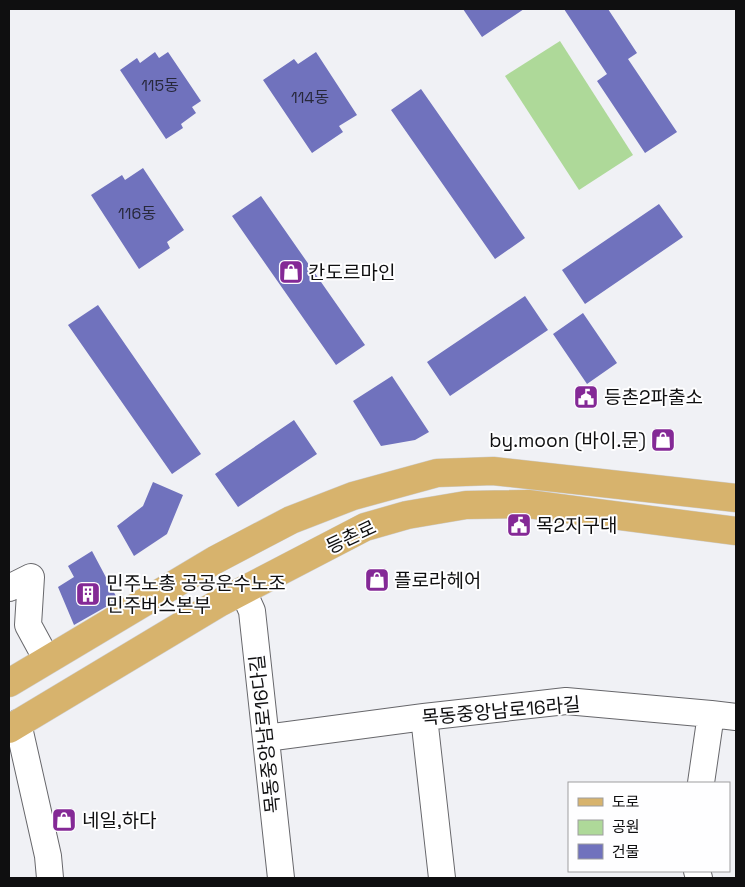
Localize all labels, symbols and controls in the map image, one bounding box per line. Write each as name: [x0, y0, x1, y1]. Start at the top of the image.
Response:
house number: 115동: [141, 75, 179, 96]
house number: 114동: [291, 87, 329, 108]
house number: 116동: [118, 203, 156, 224]
shop icon: 칸도르마인: [278, 259, 304, 285]
place label: 칸도르마인: [308, 260, 395, 285]
public building icon: 등촌2파출소: [573, 384, 599, 410]
place label: 등촌2파출소: [604, 385, 703, 410]
shop icon: by.moon (바이.문): [650, 427, 676, 453]
place label: by.moon (바이.문): [489, 428, 646, 453]
public building icon: 목2지구대: [506, 512, 532, 538]
place label: 목2지구대: [536, 513, 617, 538]
street label: 등촌로: [322, 515, 380, 559]
shop icon: 플로라헤어: [364, 567, 390, 593]
place label: 플로라헤어: [394, 568, 481, 593]
place label: 민주노총 공공운수노조 민주버스본부: [106, 571, 286, 618]
building icon: 민주노총 공공운수노조 민주버스본부: [75, 581, 101, 607]
street label: 목동중앙남로16다길: [244, 653, 286, 815]
street label: 목동중앙남로16라길: [421, 692, 581, 730]
legend: [568, 782, 730, 872]
text: 도로: [612, 792, 640, 811]
shop icon: 네일,하다: [51, 807, 77, 833]
place label: 네일,하다: [82, 808, 157, 833]
text: 공원: [612, 817, 640, 836]
text: 건물: [612, 842, 640, 861]

